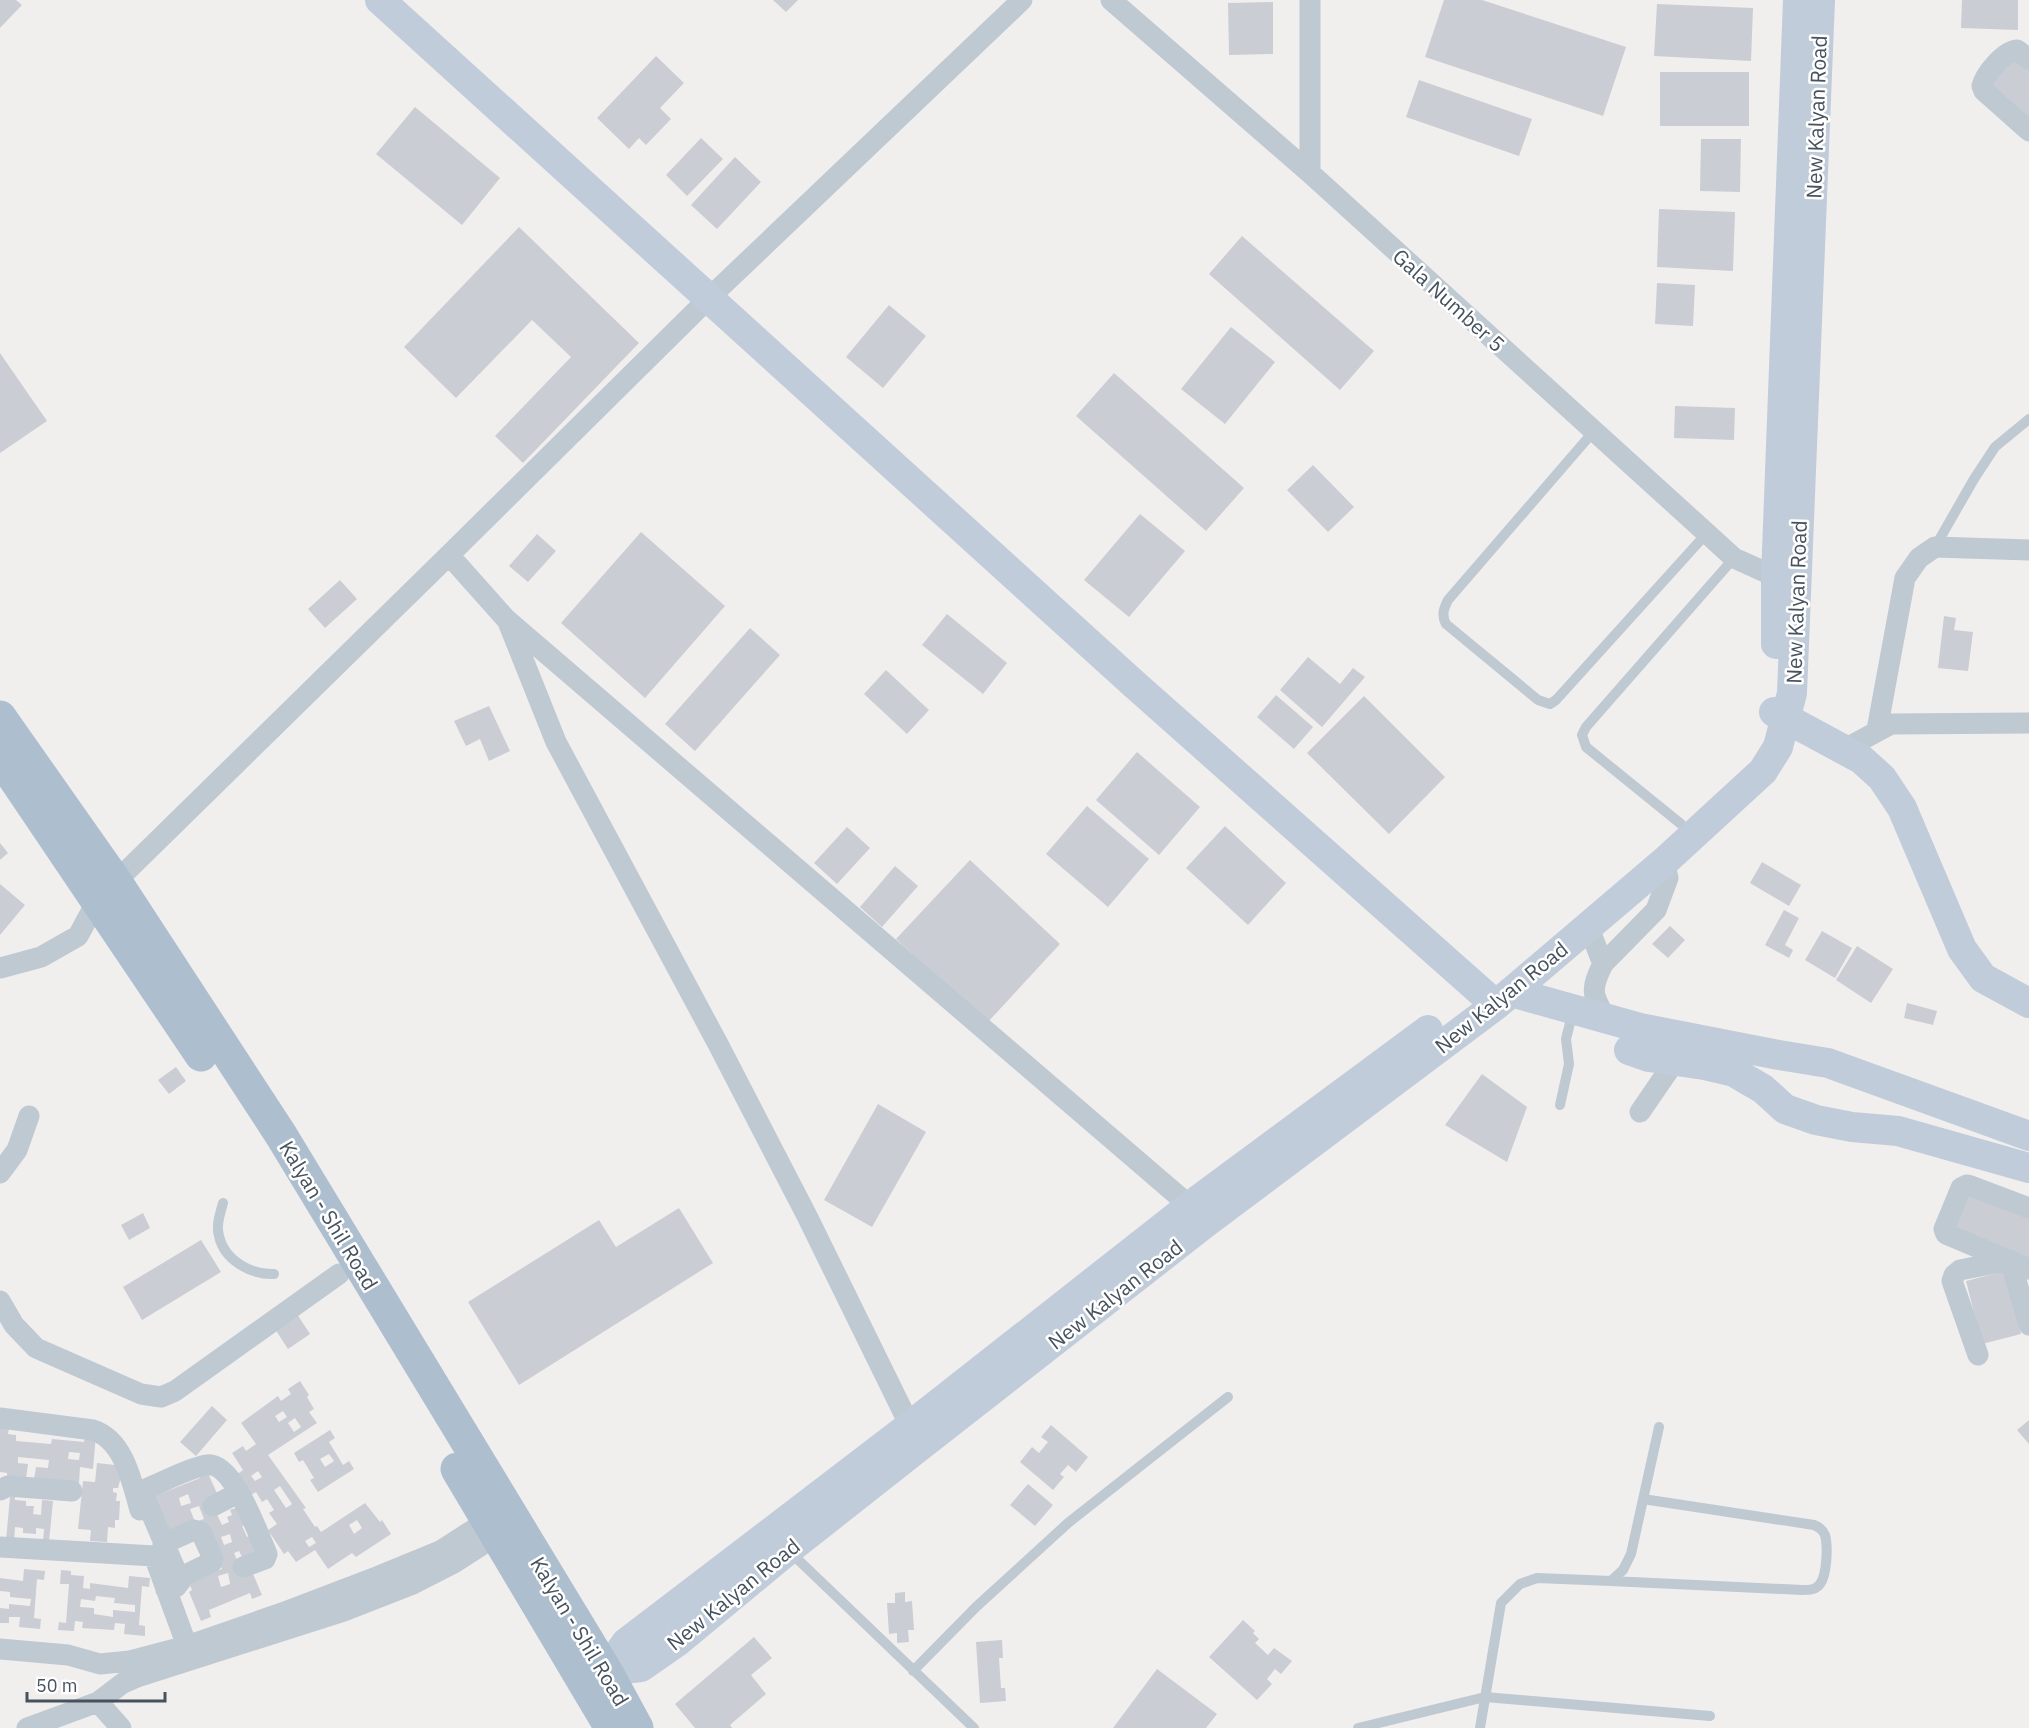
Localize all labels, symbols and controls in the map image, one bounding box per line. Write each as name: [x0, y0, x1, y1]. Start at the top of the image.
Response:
street label: New Kalyan Road: [1799, 35, 1833, 199]
street label: Gala Number 5: [1387, 242, 1511, 358]
street label: New Kalyan Road: [1779, 520, 1813, 684]
street label: New Kalyan Road: [1429, 935, 1573, 1059]
street label: Kalyan - Shil Road: [273, 1135, 385, 1295]
street label: New Kalyan Road: [1042, 1233, 1188, 1355]
street label: New Kalyan Road: [661, 1532, 805, 1656]
street label: Kalyan - Shil Road: [524, 1551, 636, 1711]
scale bar: [27, 1665, 165, 1703]
text: 50 m: [36, 1674, 78, 1697]

